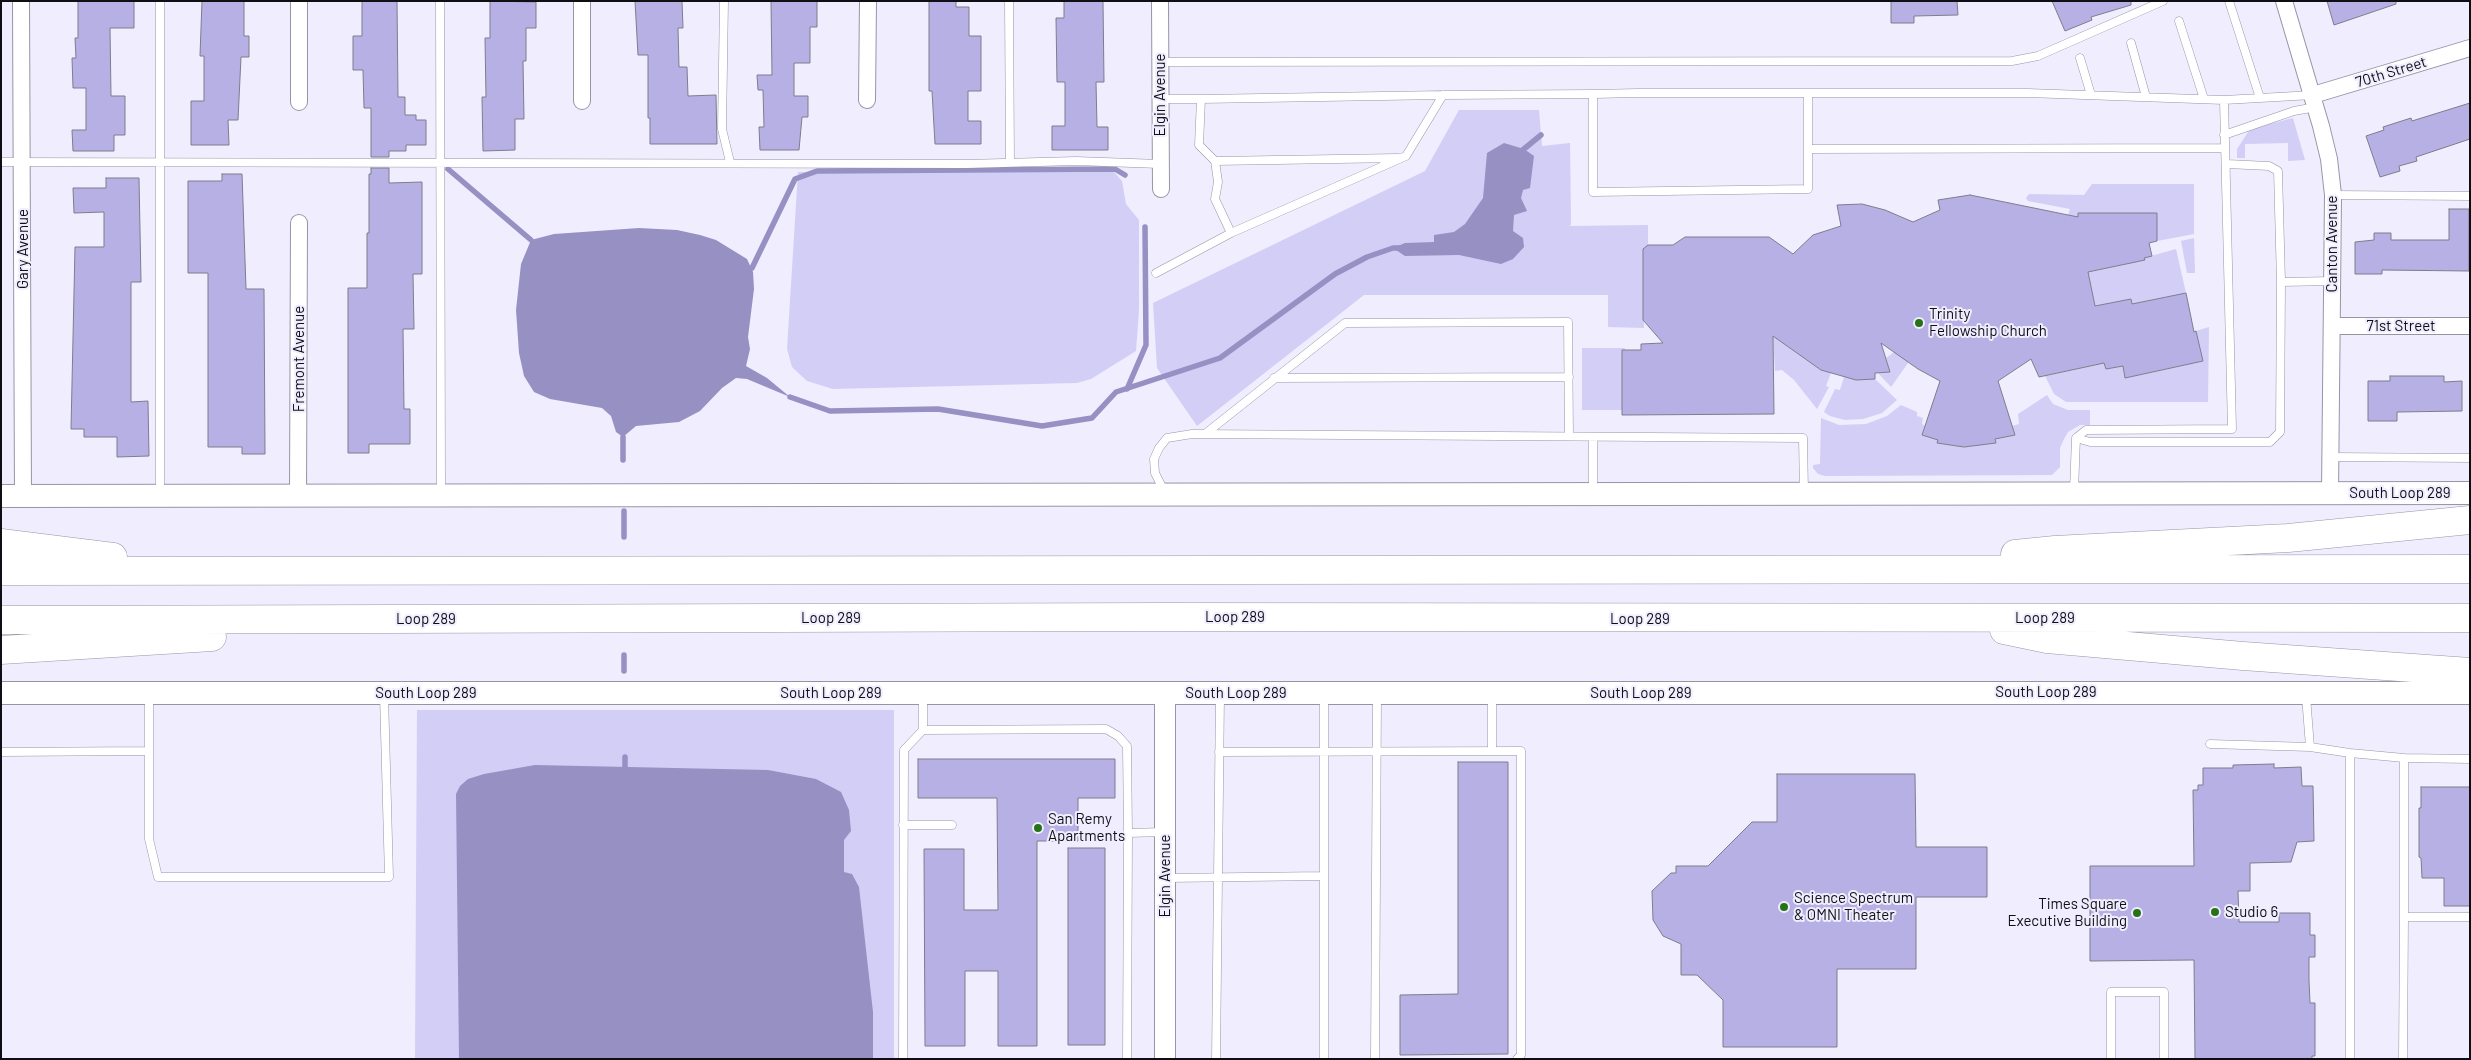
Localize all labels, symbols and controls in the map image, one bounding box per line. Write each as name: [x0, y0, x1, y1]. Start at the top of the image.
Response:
street label: Elgin Avenue: [1151, 53, 1169, 137]
street label: 70th Street: [2353, 53, 2429, 91]
street label: Canton Avenue: [2323, 196, 2341, 292]
street label: Gary Avenue: [14, 209, 32, 289]
place label: Trinity Fellowship Church: [1929, 305, 2047, 340]
street label: Fremont Avenue: [290, 306, 308, 412]
marker: Trinity Fellowship Church: [1913, 317, 1925, 329]
street label: 71st Street: [2367, 317, 2435, 335]
street label: South Loop 289: [2349, 484, 2451, 502]
street label: Loop 289: [1205, 608, 1265, 626]
street label: Loop 289: [801, 609, 861, 627]
street label: Loop 289: [2015, 609, 2075, 627]
street label: Loop 289: [396, 610, 456, 628]
street label: Loop 289: [1610, 610, 1670, 628]
street label: South Loop 289: [1995, 683, 2097, 701]
street label: South Loop 289: [375, 684, 477, 702]
street label: South Loop 289: [780, 684, 882, 702]
street label: South Loop 289: [1185, 684, 1287, 702]
street label: South Loop 289: [1590, 684, 1692, 702]
place label: San Remy Apartments: [1048, 810, 1125, 845]
marker: San Remy Apartments: [1032, 822, 1044, 834]
street label: Elgin Avenue: [1156, 834, 1174, 918]
place label: Science Spectrum & OMNI Theater: [1794, 889, 1913, 924]
place label: Times Square Executive Building: [2007, 895, 2127, 930]
marker: Science Spectrum & OMNI Theater: [1778, 901, 1790, 913]
place label: Studio 6: [2225, 903, 2278, 921]
marker: Studio 6: [2209, 906, 2221, 918]
marker: Times Square Executive Building: [2131, 907, 2143, 919]

